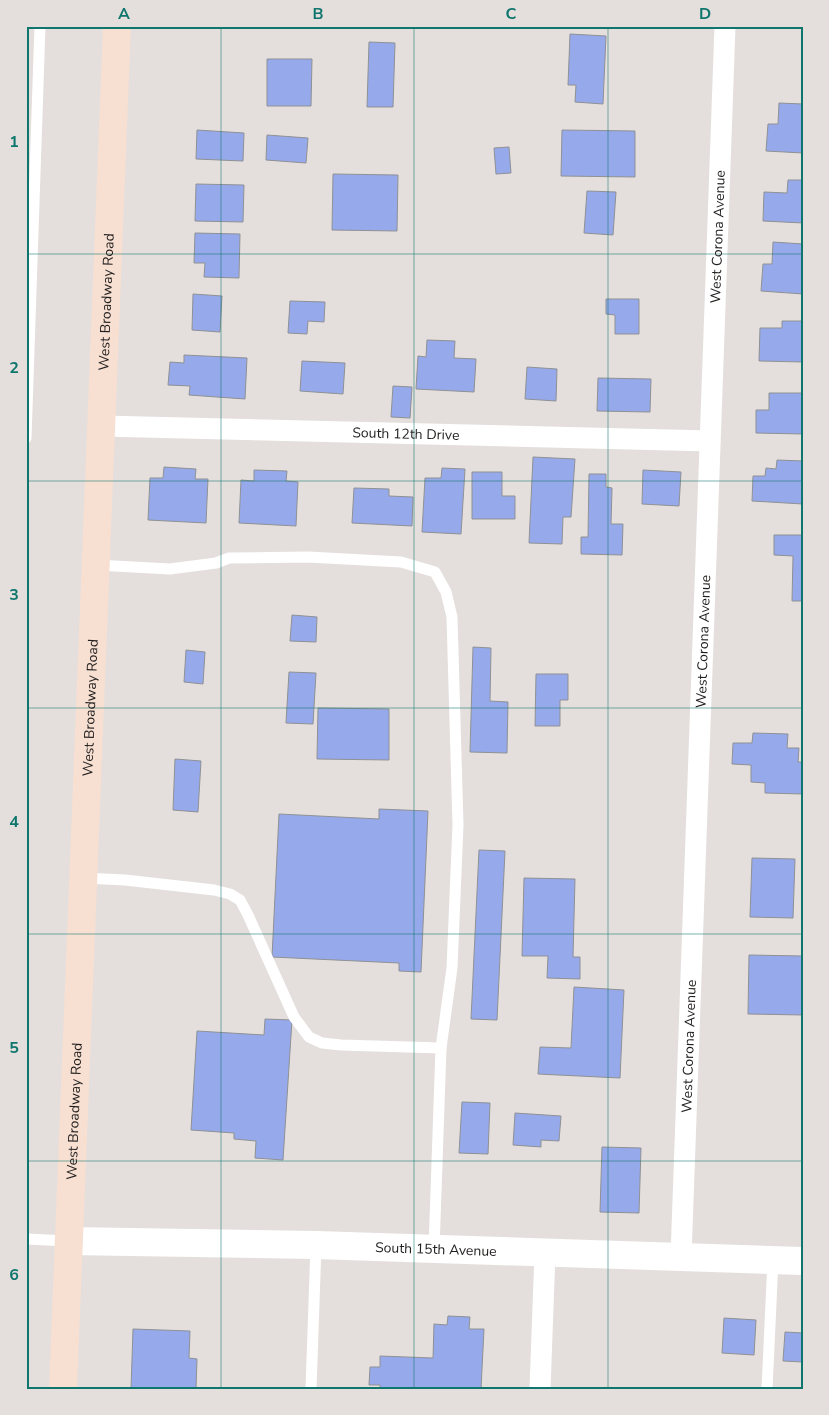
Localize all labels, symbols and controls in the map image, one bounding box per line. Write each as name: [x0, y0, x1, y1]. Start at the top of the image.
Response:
text: A: [118, 3, 130, 25]
text: B: [312, 3, 324, 25]
text: C: [506, 3, 517, 25]
text: D: [699, 3, 711, 25]
text: 1: [9, 131, 19, 153]
street label: West Corona Avenue: [706, 170, 730, 304]
street label: West Broadway Road: [94, 233, 119, 371]
text: 2: [9, 357, 19, 379]
street label: South 12th Drive: [352, 423, 460, 445]
street label: West Corona Avenue: [692, 574, 715, 708]
text: 3: [9, 584, 19, 606]
street label: West Broadway Road: [78, 639, 103, 777]
text: 4: [9, 811, 19, 833]
street label: West Corona Avenue: [677, 979, 701, 1113]
text: 5: [9, 1037, 19, 1059]
street label: West Broadway Road: [62, 1042, 87, 1180]
street label: South 15th Avenue: [375, 1238, 497, 1261]
text: 6: [9, 1264, 19, 1286]

